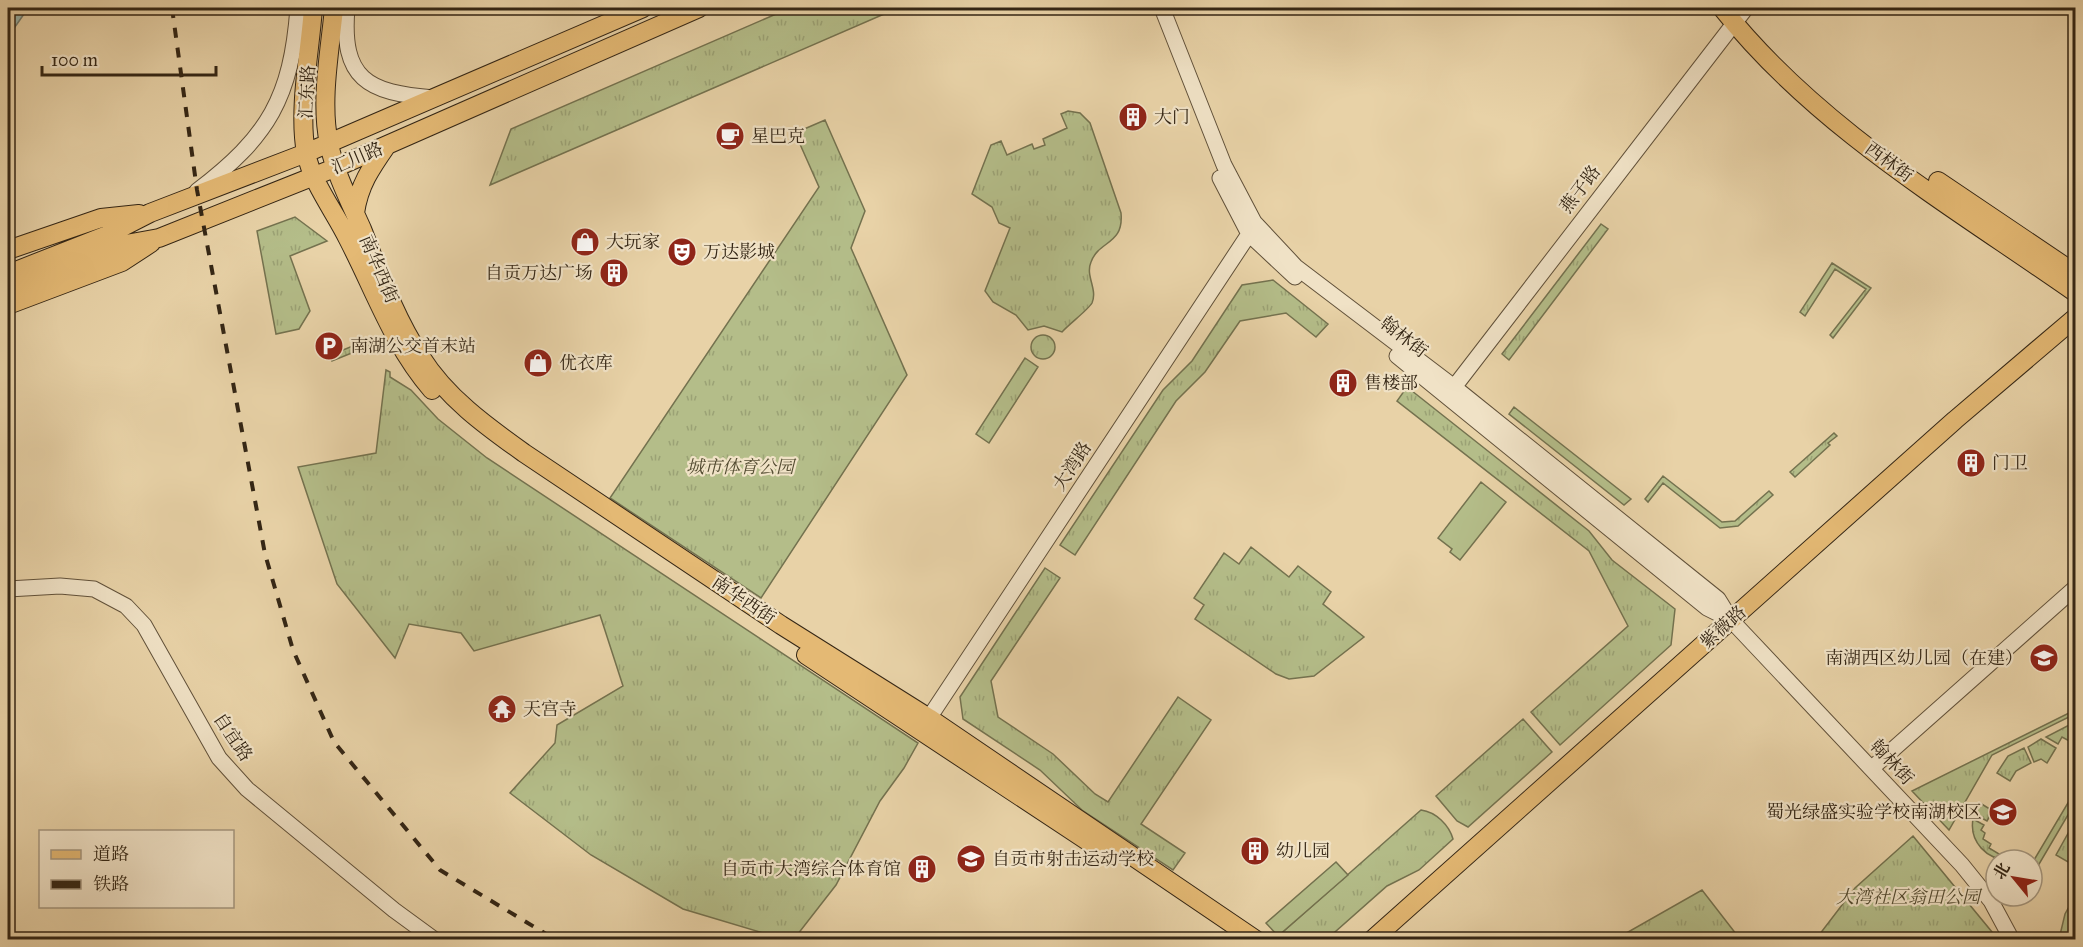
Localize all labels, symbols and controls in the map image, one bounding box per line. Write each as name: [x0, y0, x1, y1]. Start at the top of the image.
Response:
scale bar: [42, 39, 216, 77]
text: 100 m: [51, 49, 98, 71]
street label: 汇东路: [295, 64, 319, 120]
building icon: 大门: [1117, 101, 1149, 133]
place label: 大门: [1154, 106, 1190, 128]
cafe icon: 星巴克: [714, 120, 746, 152]
place label: 星巴克: [751, 125, 805, 147]
street label: 汇川路: [328, 137, 386, 179]
street label: 西林街: [1861, 137, 1917, 187]
street label: 燕子路: [1555, 161, 1605, 217]
shop icon: 大玩家: [569, 226, 601, 258]
place label: 大玩家: [606, 231, 660, 253]
street label: 南华西街: [355, 232, 403, 306]
theatre icon: 万达影城: [666, 236, 698, 268]
place label: 万达影城: [703, 241, 775, 263]
building icon: 自贡万达广场: [598, 257, 630, 289]
place label: 自贡万达广场: [485, 262, 593, 284]
street label: 翰林街: [1376, 312, 1432, 362]
parking icon: 南湖公交首末站: [313, 330, 345, 362]
place label: 南湖公交首末站: [350, 335, 476, 357]
shop icon: 优衣库: [522, 347, 554, 379]
place label: 优衣库: [559, 352, 613, 374]
building icon: 售楼部: [1327, 367, 1359, 399]
place label: 售楼部: [1364, 372, 1418, 394]
street label: 大湾路: [1048, 437, 1096, 495]
building icon: 门卫: [1955, 447, 1987, 479]
place label: 门卫: [1992, 452, 2028, 474]
park label: 城市体育公园: [686, 456, 797, 478]
street label: 南华西街: [708, 571, 780, 629]
street label: 紫薇路: [1696, 601, 1750, 653]
school or university icon: 南湖西区幼儿园（在建）: [2028, 642, 2060, 674]
place label: 南湖西区幼儿园（在建）: [1825, 647, 2023, 669]
temple icon: 天宫寺: [486, 693, 518, 725]
place label: 天宫寺: [523, 698, 577, 720]
street label: 自宜路: [209, 708, 257, 766]
street label: 翰林街: [1866, 735, 1918, 789]
school or university icon: 蜀光绿盛实验学校南湖校区: [1987, 796, 2019, 828]
place label: 蜀光绿盛实验学校南湖校区: [1766, 801, 1982, 823]
legend: [39, 830, 234, 908]
building icon: 幼儿园: [1239, 835, 1271, 867]
place label: 幼儿园: [1276, 840, 1330, 862]
text: 道路: [93, 843, 129, 865]
school or university icon: 自贡市射击运动学校: [955, 843, 987, 875]
place label: 自贡市射击运动学校: [992, 848, 1154, 870]
north arrow: [1984, 848, 2044, 908]
building icon: 自贡市大湾综合体育馆: [906, 853, 938, 885]
place label: 自贡市大湾综合体育馆: [721, 858, 901, 880]
text: 北: [1989, 859, 2014, 882]
text: 铁路: [93, 873, 129, 895]
park label: 大湾社区翁田公园: [1836, 886, 1983, 908]

